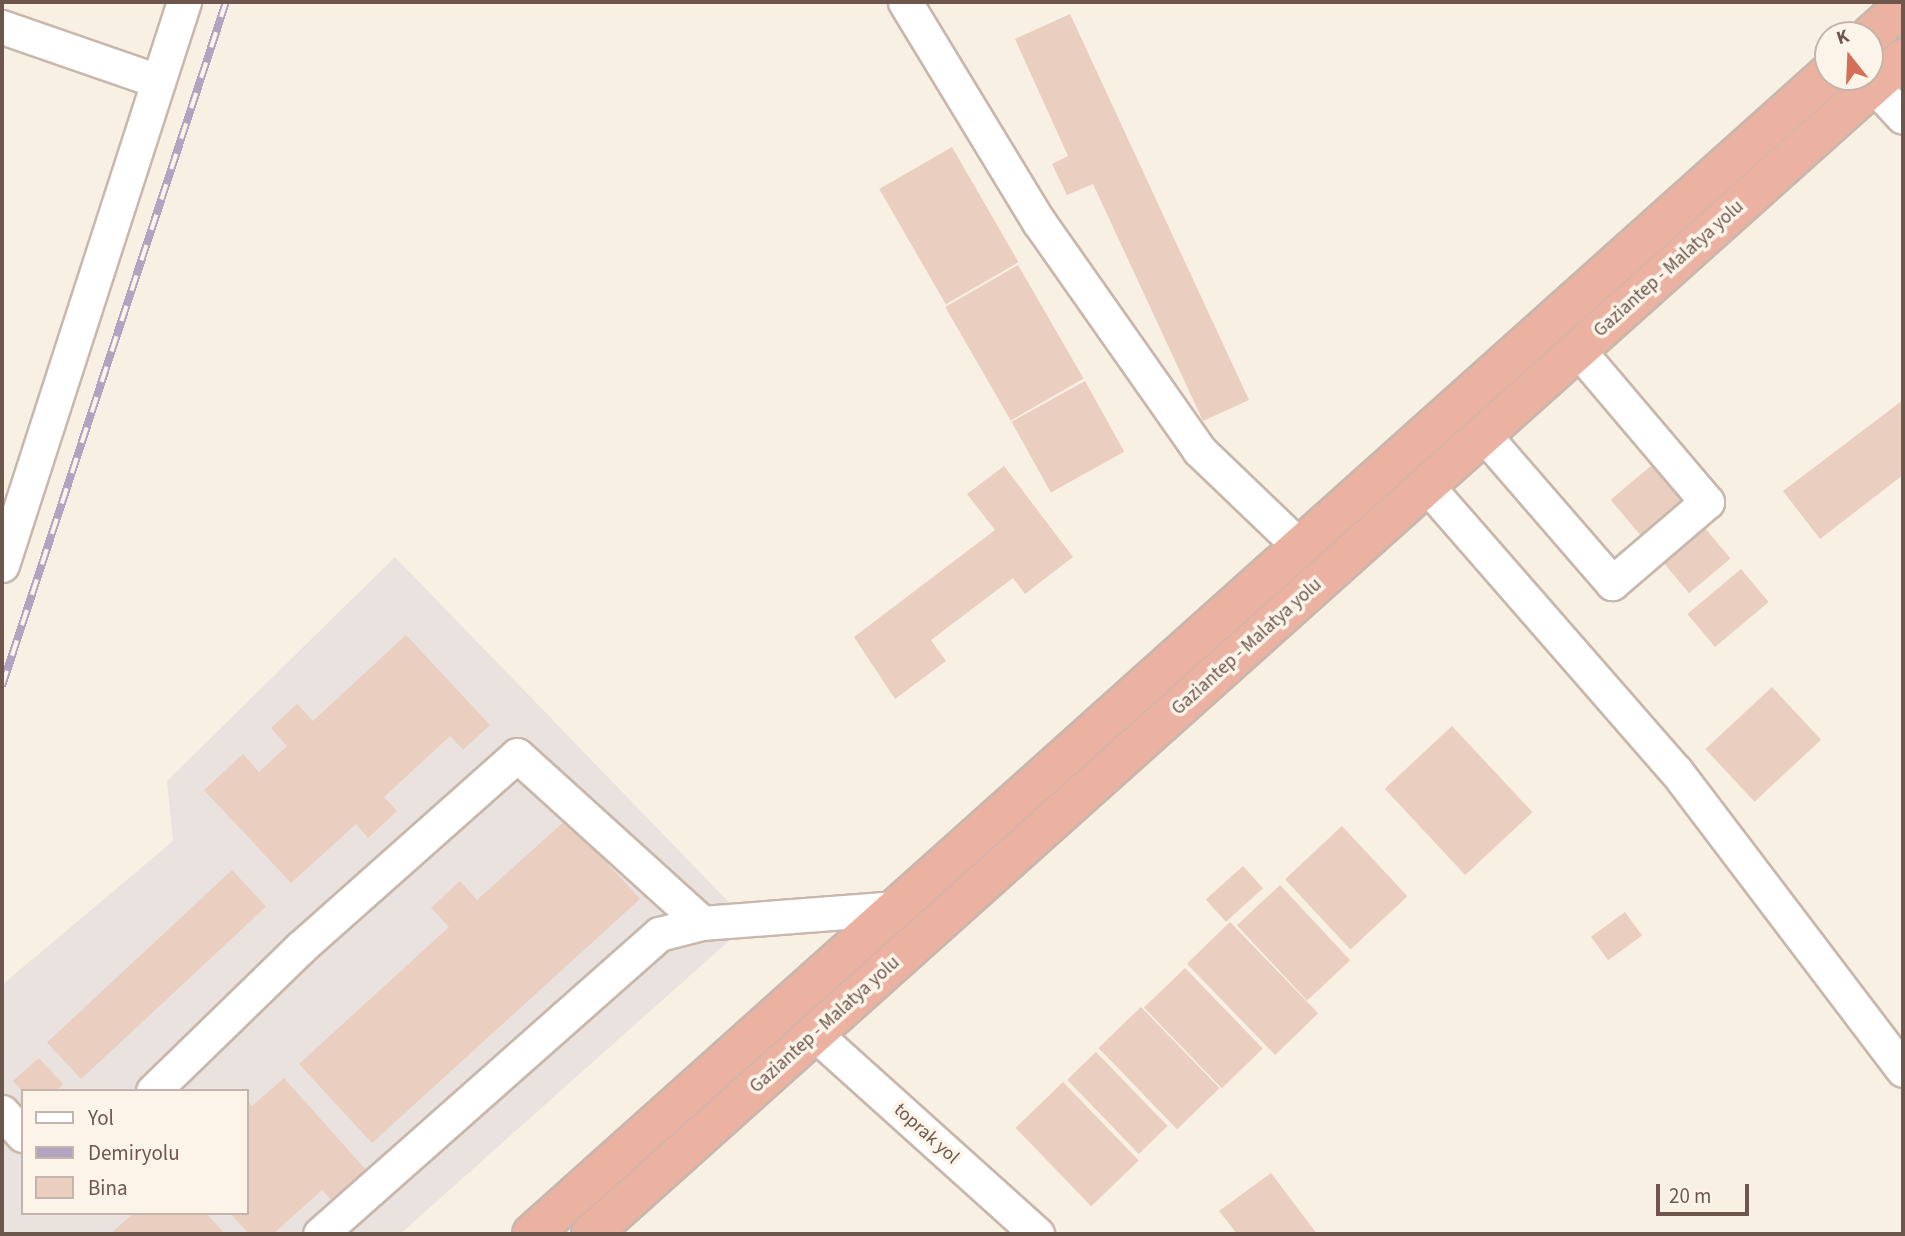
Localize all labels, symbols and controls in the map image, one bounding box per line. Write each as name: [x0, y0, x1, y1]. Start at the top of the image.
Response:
north arrow: [1814, 21, 1884, 91]
text: K: [1833, 23, 1853, 52]
street label: Gaziantep - Malatya yolu: [1589, 196, 1749, 342]
street label: Gaziantep - Malatya yolu: [1167, 574, 1327, 720]
street label: Gaziantep - Malatya yolu: [745, 952, 905, 1098]
legend: [21, 1089, 248, 1215]
street label: toprak yol: [889, 1099, 963, 1169]
text: Yol: [88, 1103, 114, 1133]
text: Demiryolu: [88, 1138, 180, 1168]
scale bar: [1660, 1170, 1753, 1214]
text: Bina: [88, 1173, 128, 1203]
text: 20 m: [1669, 1181, 1711, 1211]

